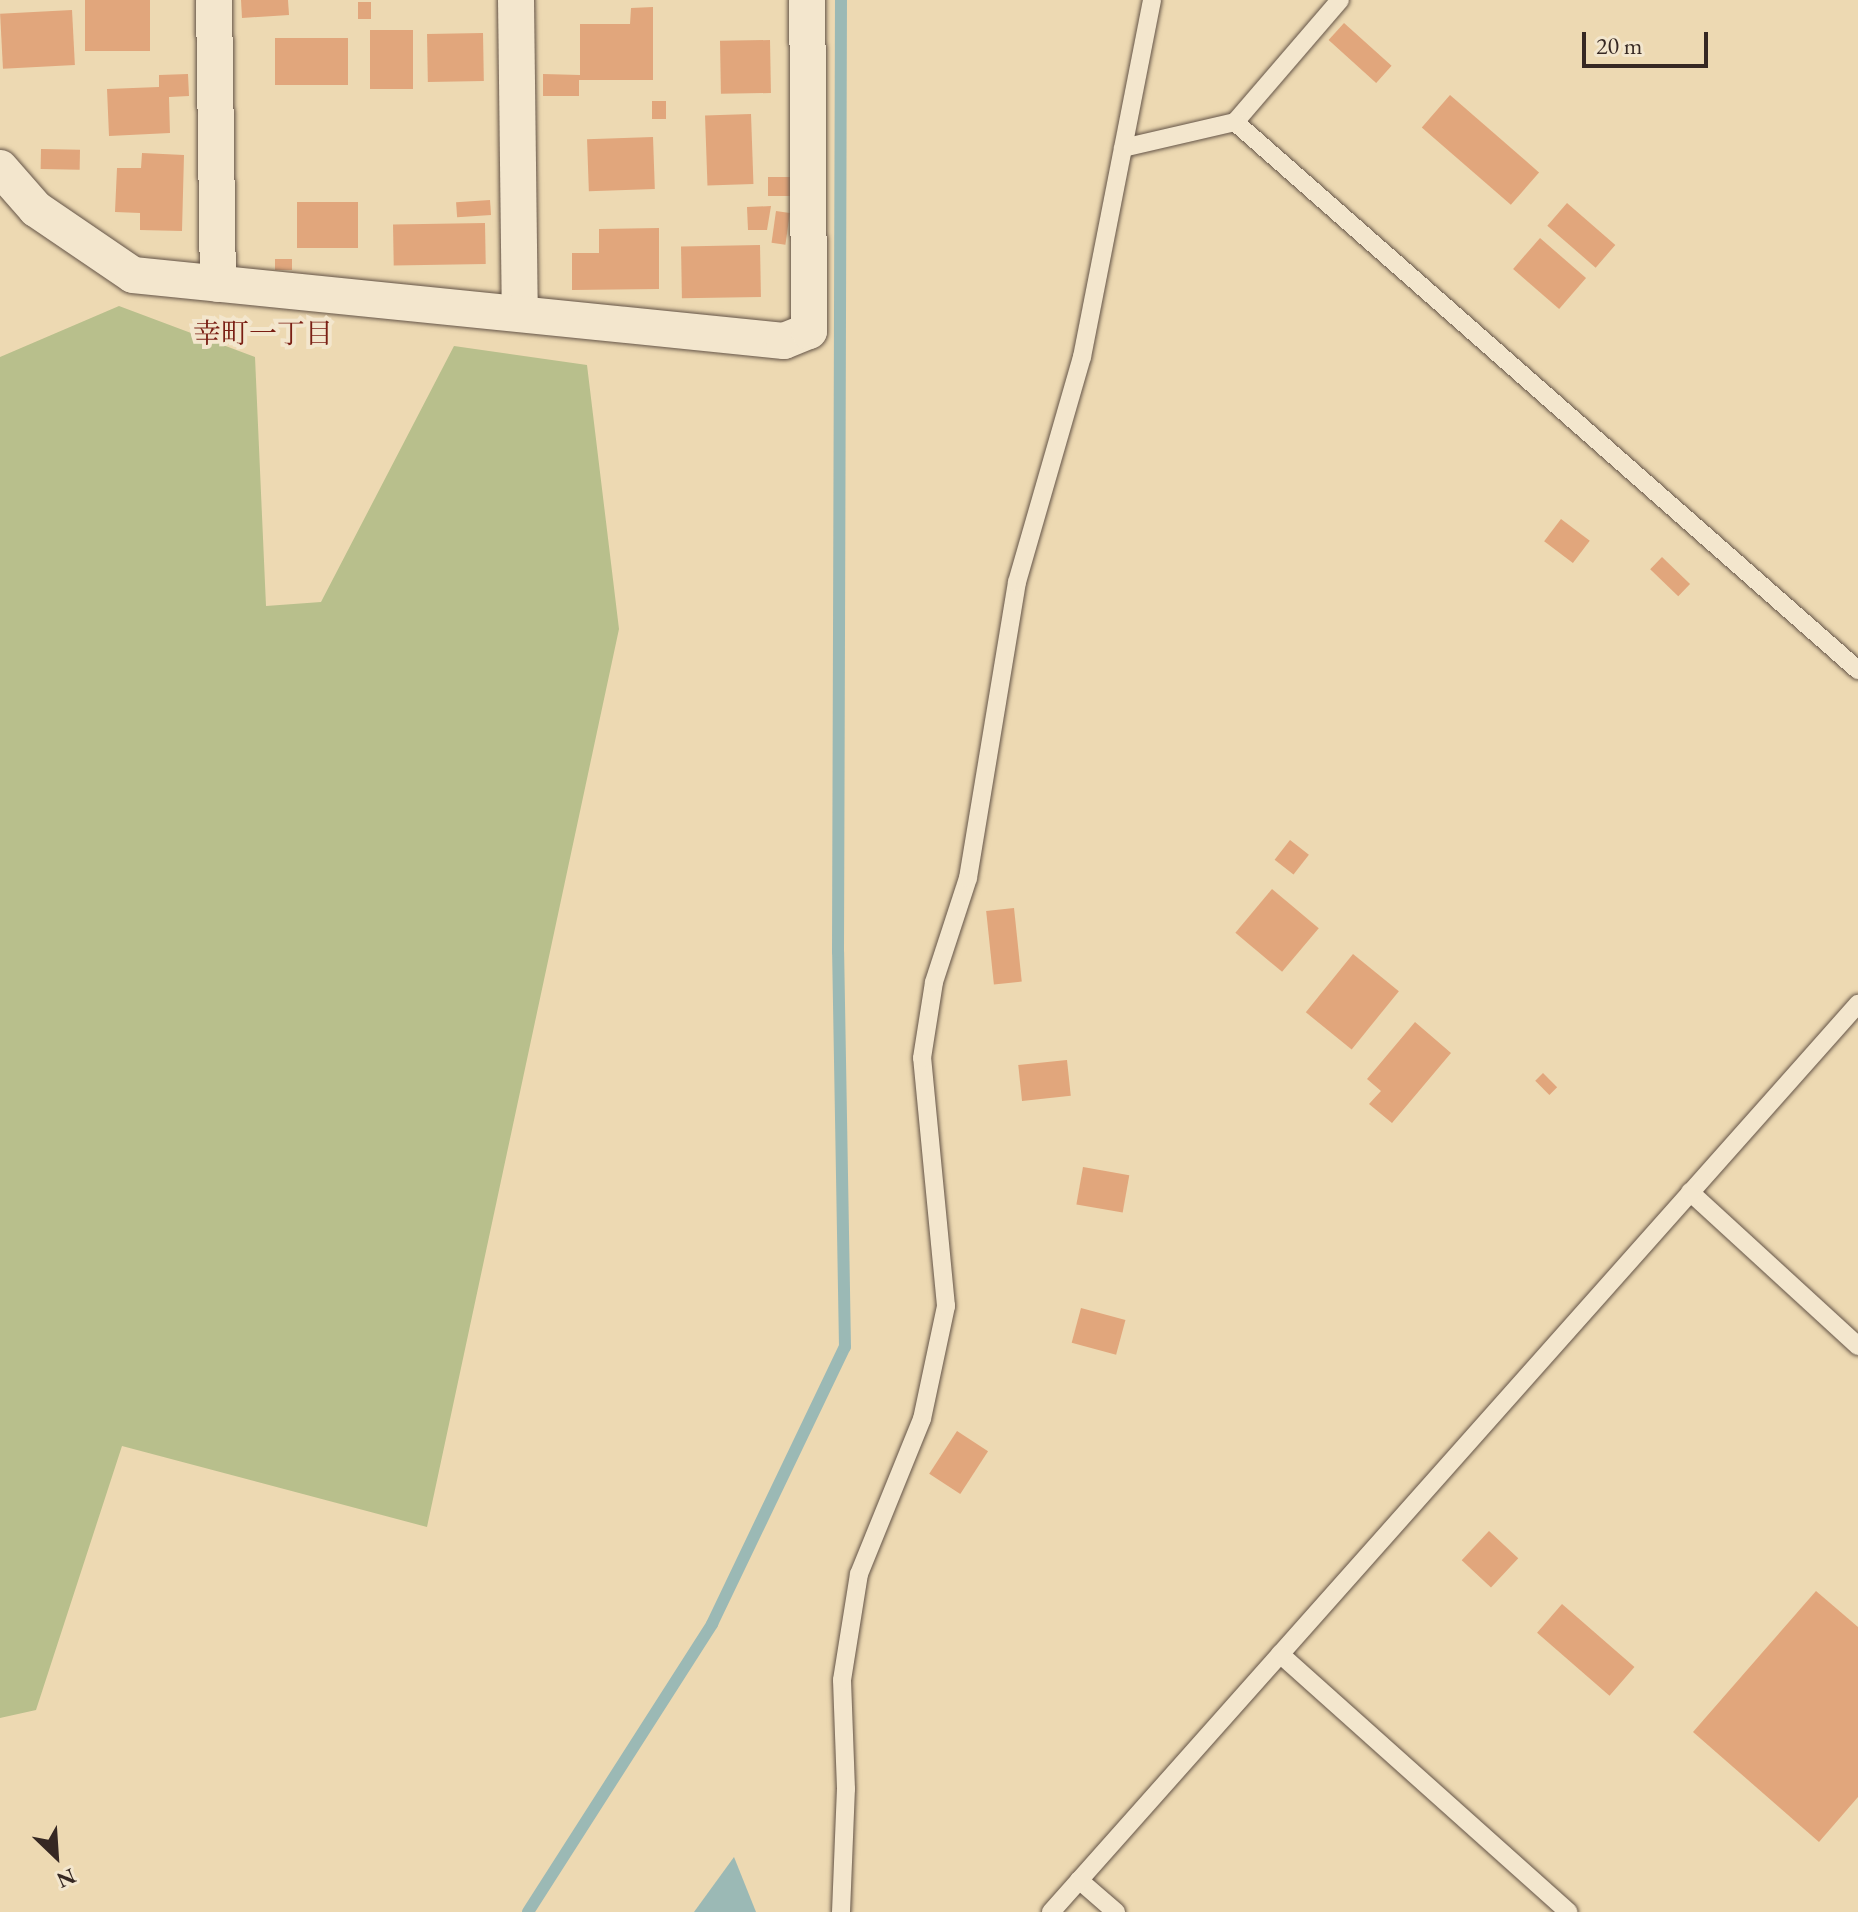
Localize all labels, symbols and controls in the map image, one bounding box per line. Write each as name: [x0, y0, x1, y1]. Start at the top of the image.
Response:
scale bar: [1586, 16, 1712, 66]
text: 20 m: [1596, 30, 1643, 61]
district label: 幸町一丁目: [193, 316, 333, 350]
north arrow: [16, 1816, 96, 1896]
text: N: [52, 1861, 81, 1895]

